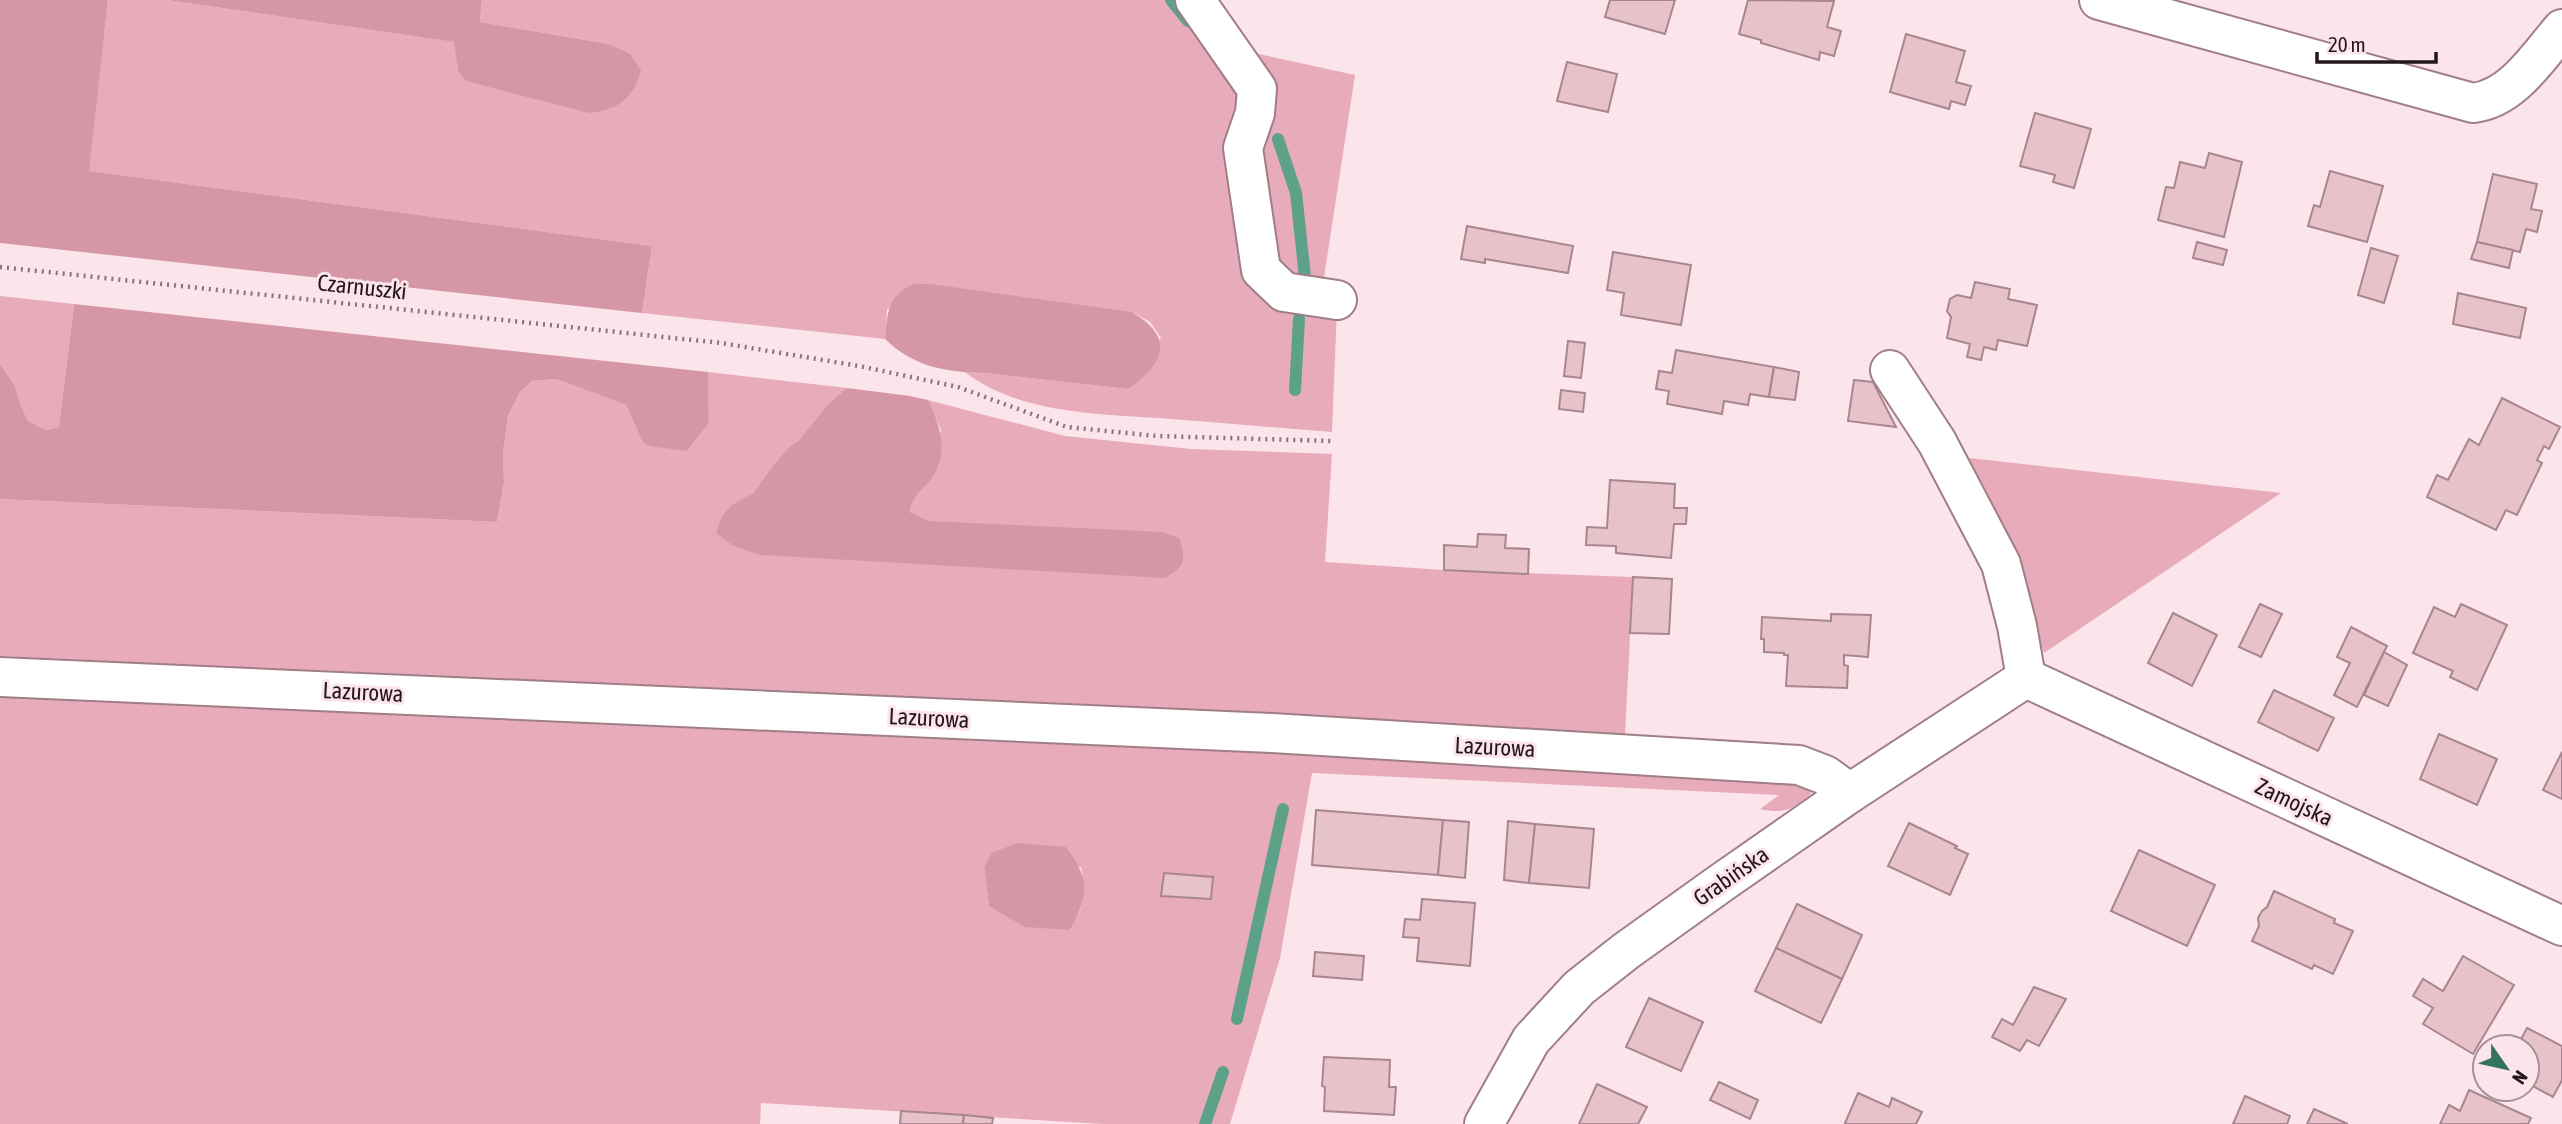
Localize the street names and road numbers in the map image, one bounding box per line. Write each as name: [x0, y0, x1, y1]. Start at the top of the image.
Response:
street label: Czarnuszki: [316, 269, 408, 305]
street label: Lazurowa: [322, 677, 404, 707]
street label: Lazurowa: [888, 703, 970, 733]
street label: Lazurowa: [1454, 732, 1536, 762]
street label: Zamojska: [2251, 773, 2337, 831]
street label: Grabińska: [1689, 841, 1773, 911]

